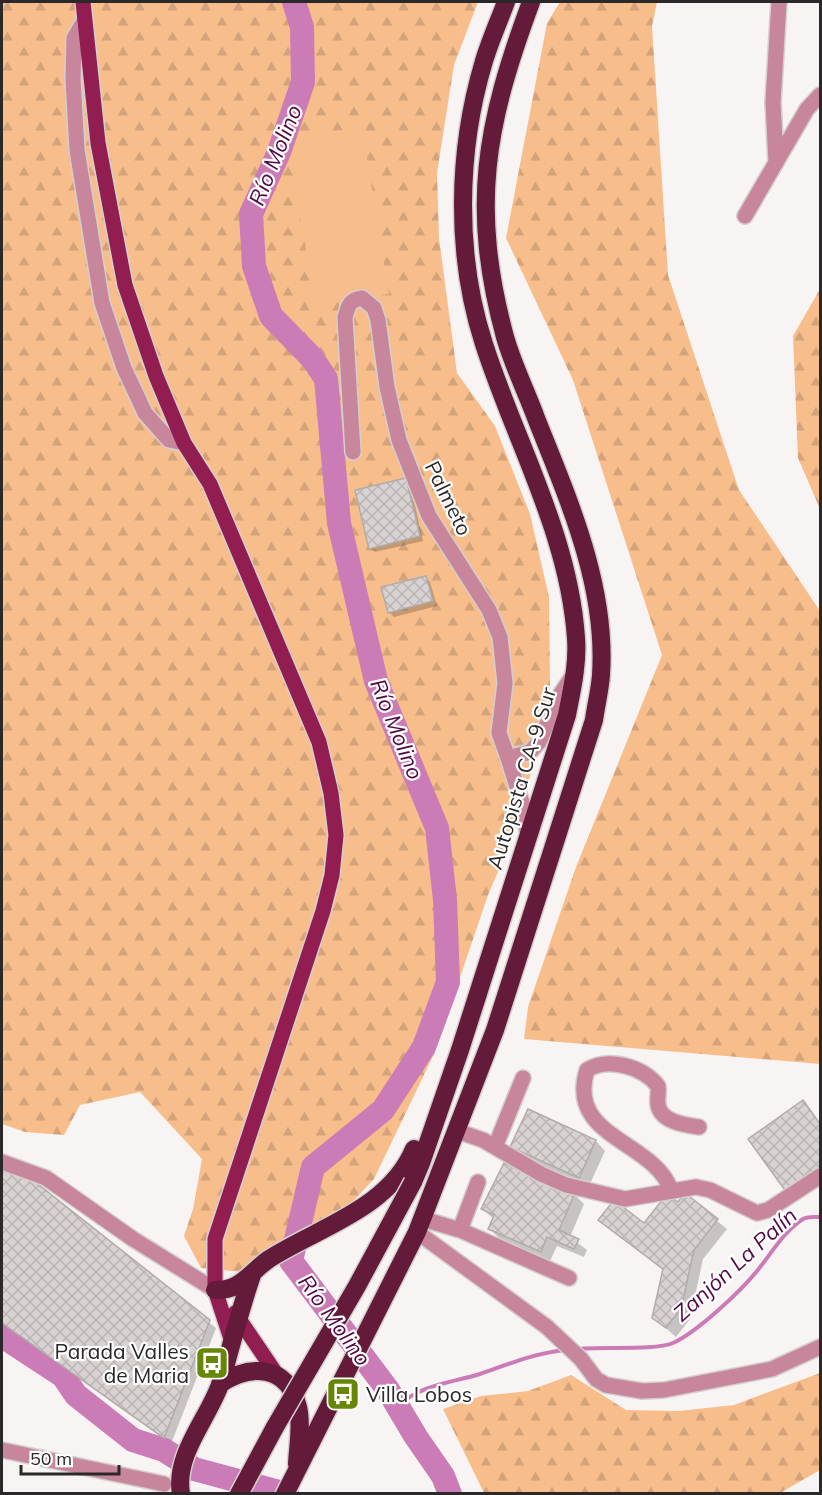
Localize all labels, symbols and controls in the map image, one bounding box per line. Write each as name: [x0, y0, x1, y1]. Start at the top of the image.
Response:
water label: Río Molino: [242, 101, 308, 209]
street label: Palmeto: [420, 456, 478, 540]
water label: Río Molino: [364, 675, 430, 783]
street label: Autopista CA-9 Sur: [481, 683, 561, 872]
water label: Zanjón La Palín: [667, 1201, 803, 1327]
water label: Río Molino: [292, 1269, 378, 1371]
place label: Parada Valles de Maria: [55, 1338, 189, 1388]
bus stop icon: Parada Valles de Maria: [194, 1345, 230, 1381]
bus stop icon: Villa Lobos: [325, 1376, 361, 1412]
place label: Villa Lobos: [366, 1381, 472, 1407]
scale bar: [21, 1438, 118, 1476]
text: 50 m: [30, 1447, 72, 1470]

